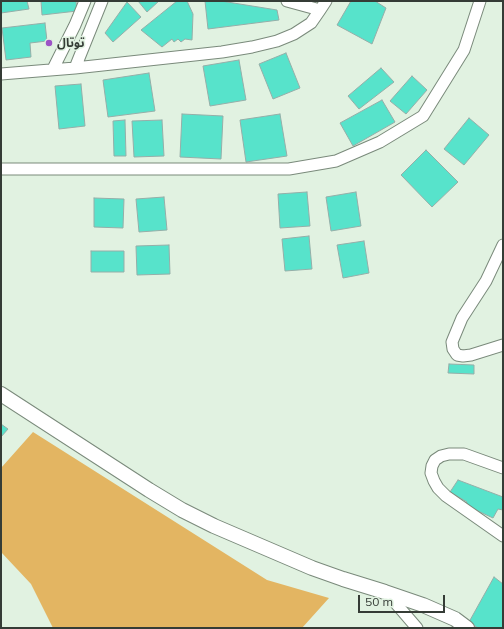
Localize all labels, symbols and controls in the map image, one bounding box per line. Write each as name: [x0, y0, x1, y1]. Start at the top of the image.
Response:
place label: توتال: [57, 36, 85, 50]
marker: توتال: [44, 38, 54, 48]
scale bar: [360, 587, 447, 613]
text: 50 m: [365, 594, 393, 609]

